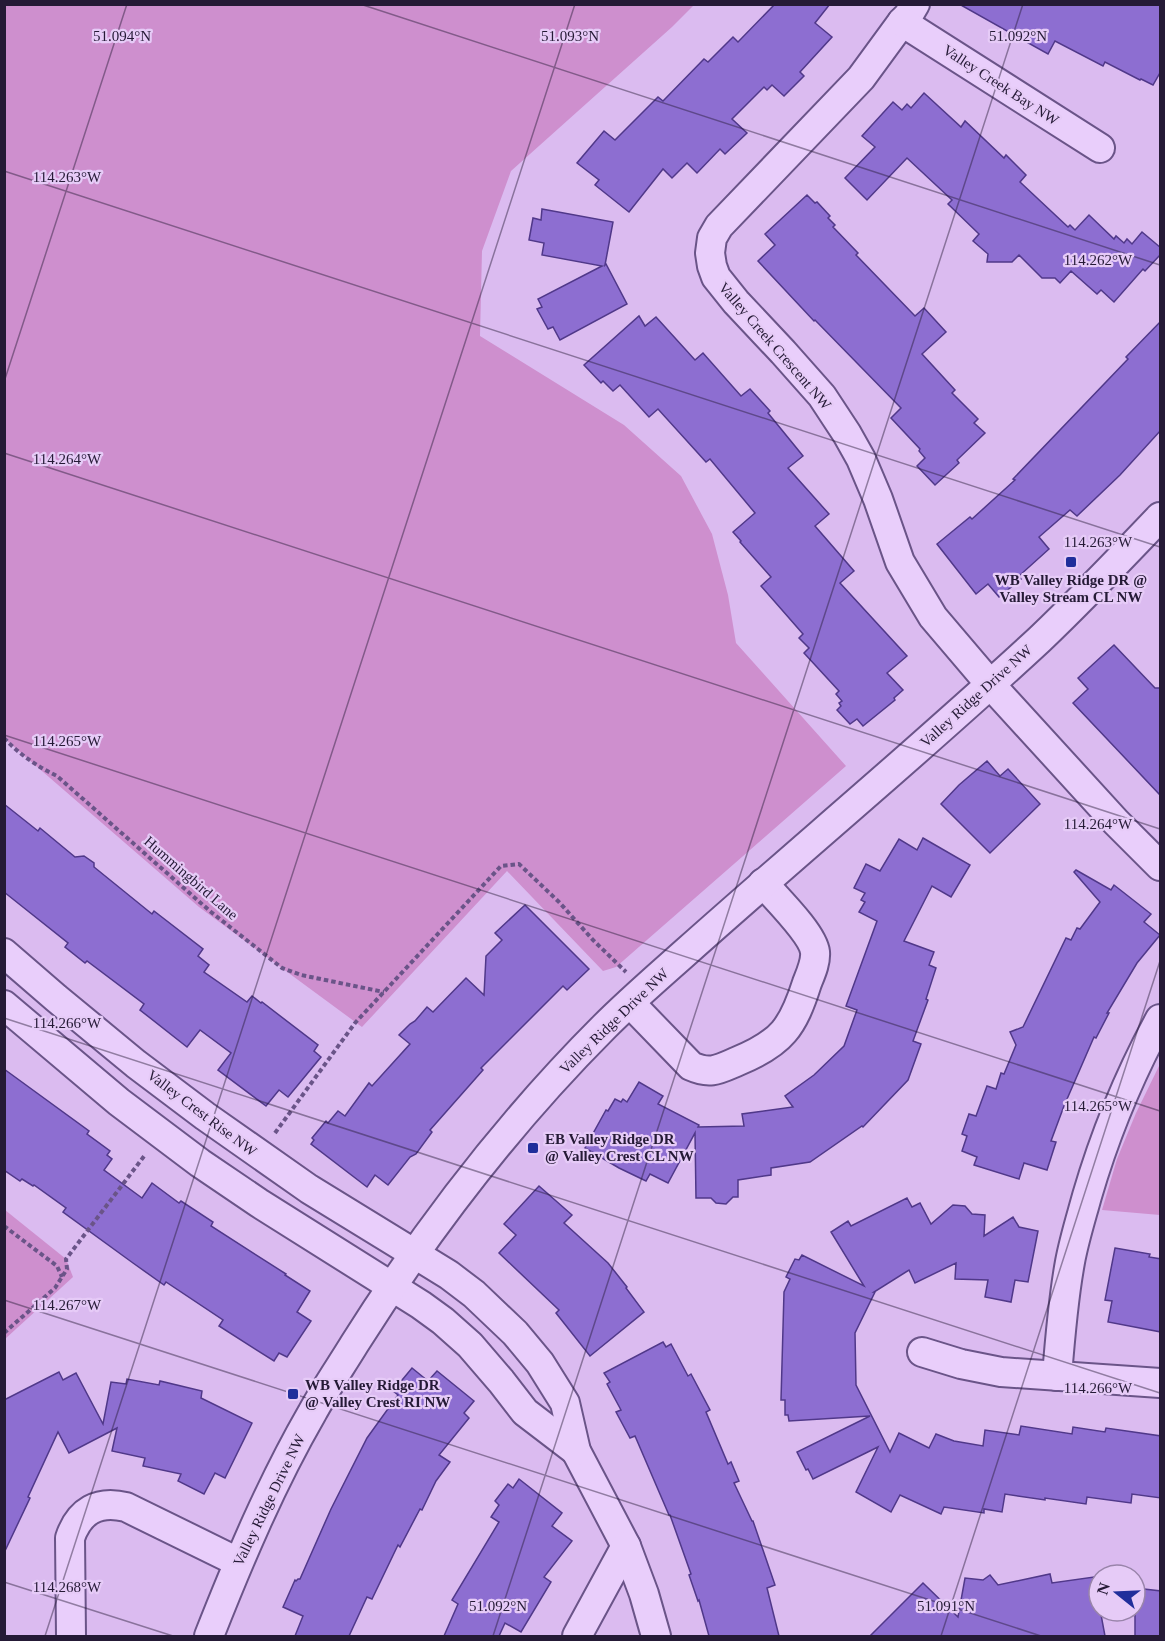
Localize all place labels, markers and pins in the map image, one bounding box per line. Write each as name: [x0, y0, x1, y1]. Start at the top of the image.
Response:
marker: WB Valley Ridge DR @ Valley Stream CL NW: [1064, 555, 1078, 569]
place label: WB Valley Ridge DR @ Valley Stream CL NW: [995, 572, 1147, 605]
place label: EB Valley Ridge DR @ Valley Crest CL NW: [545, 1131, 694, 1164]
marker: EB Valley Ridge DR @ Valley Crest CL NW: [526, 1141, 540, 1155]
place label: WB Valley Ridge DR @ Valley Crest RI NW: [305, 1377, 450, 1410]
marker: WB Valley Ridge DR @ Valley Crest RI NW: [286, 1387, 300, 1401]

